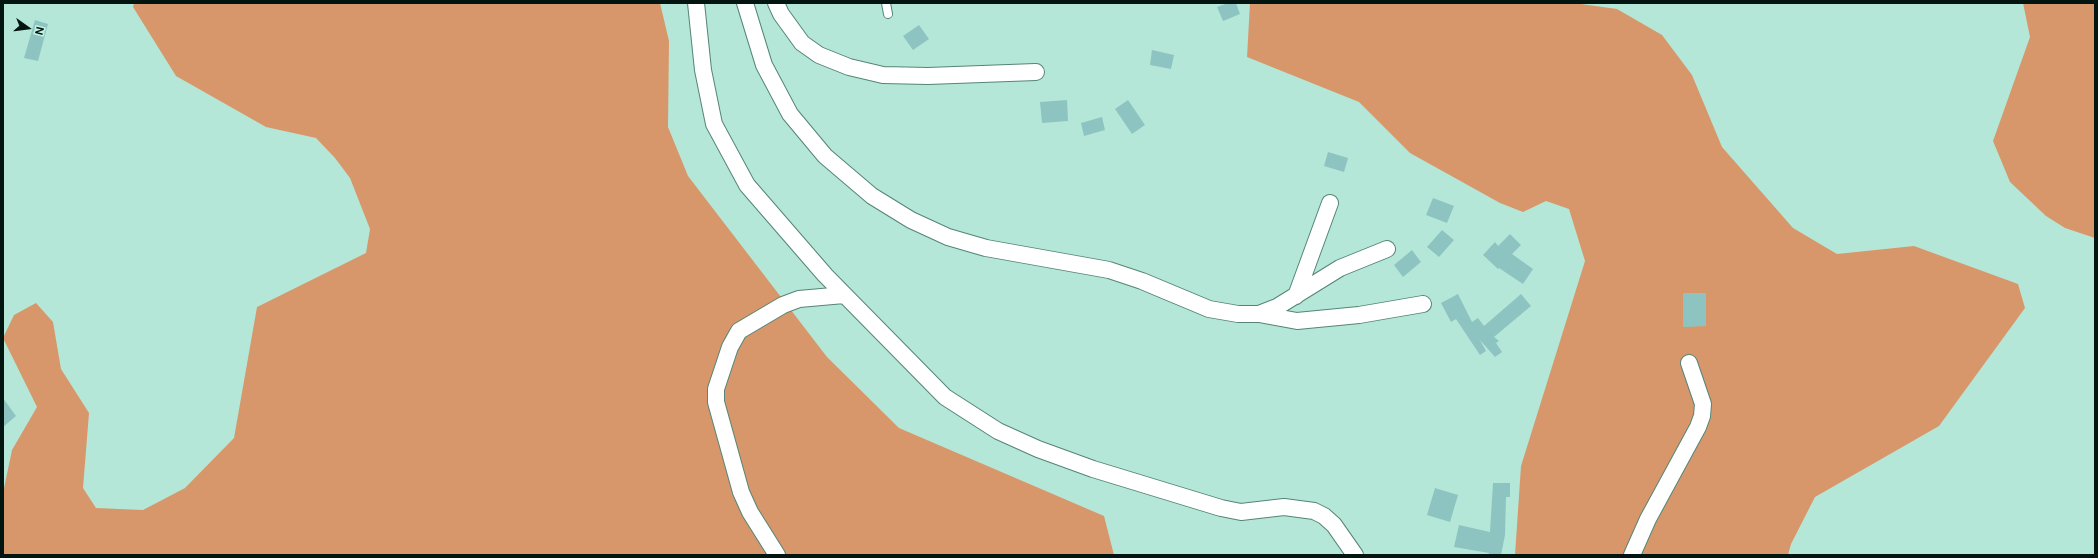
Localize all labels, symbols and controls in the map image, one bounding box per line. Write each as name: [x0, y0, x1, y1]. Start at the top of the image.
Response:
north arrow: [8, 8, 48, 48]
text: N: [32, 25, 47, 36]

